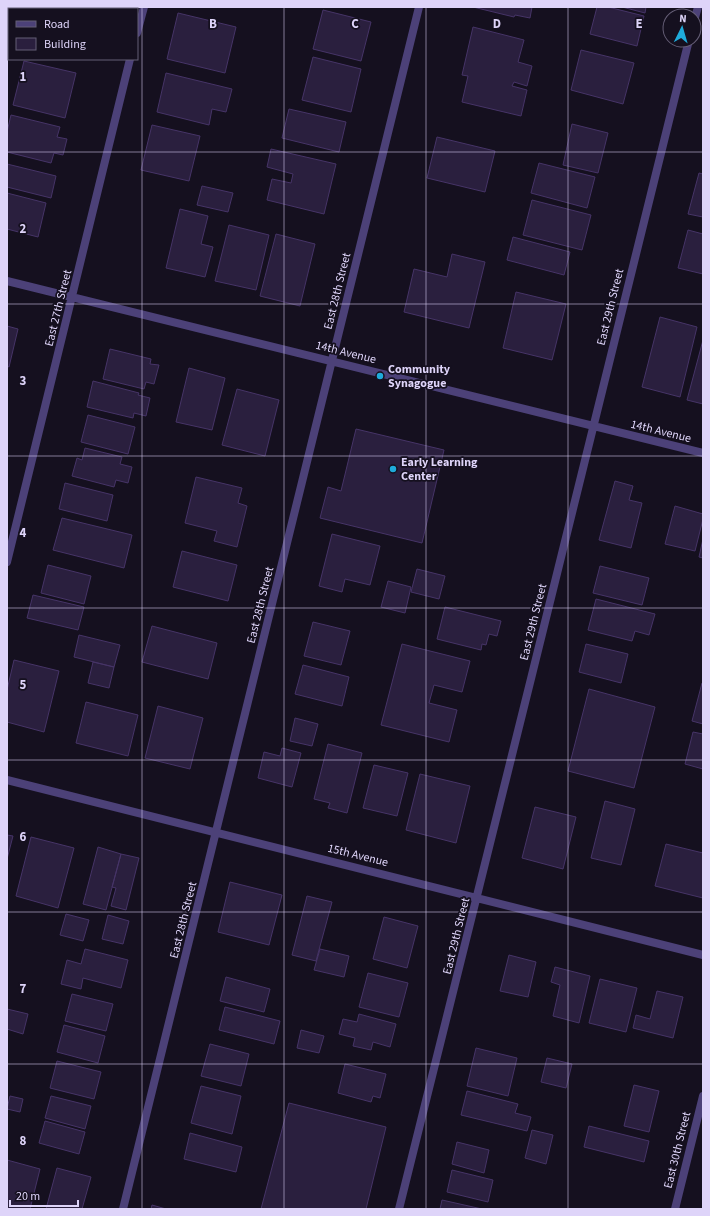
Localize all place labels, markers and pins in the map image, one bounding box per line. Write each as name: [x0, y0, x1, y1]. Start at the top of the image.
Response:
place label: Community Synagogue: [388, 361, 451, 392]
marker: Community Synagogue: [375, 371, 385, 381]
place label: Early Learning Center: [401, 454, 478, 485]
marker: Early Learning Center: [388, 464, 398, 474]

